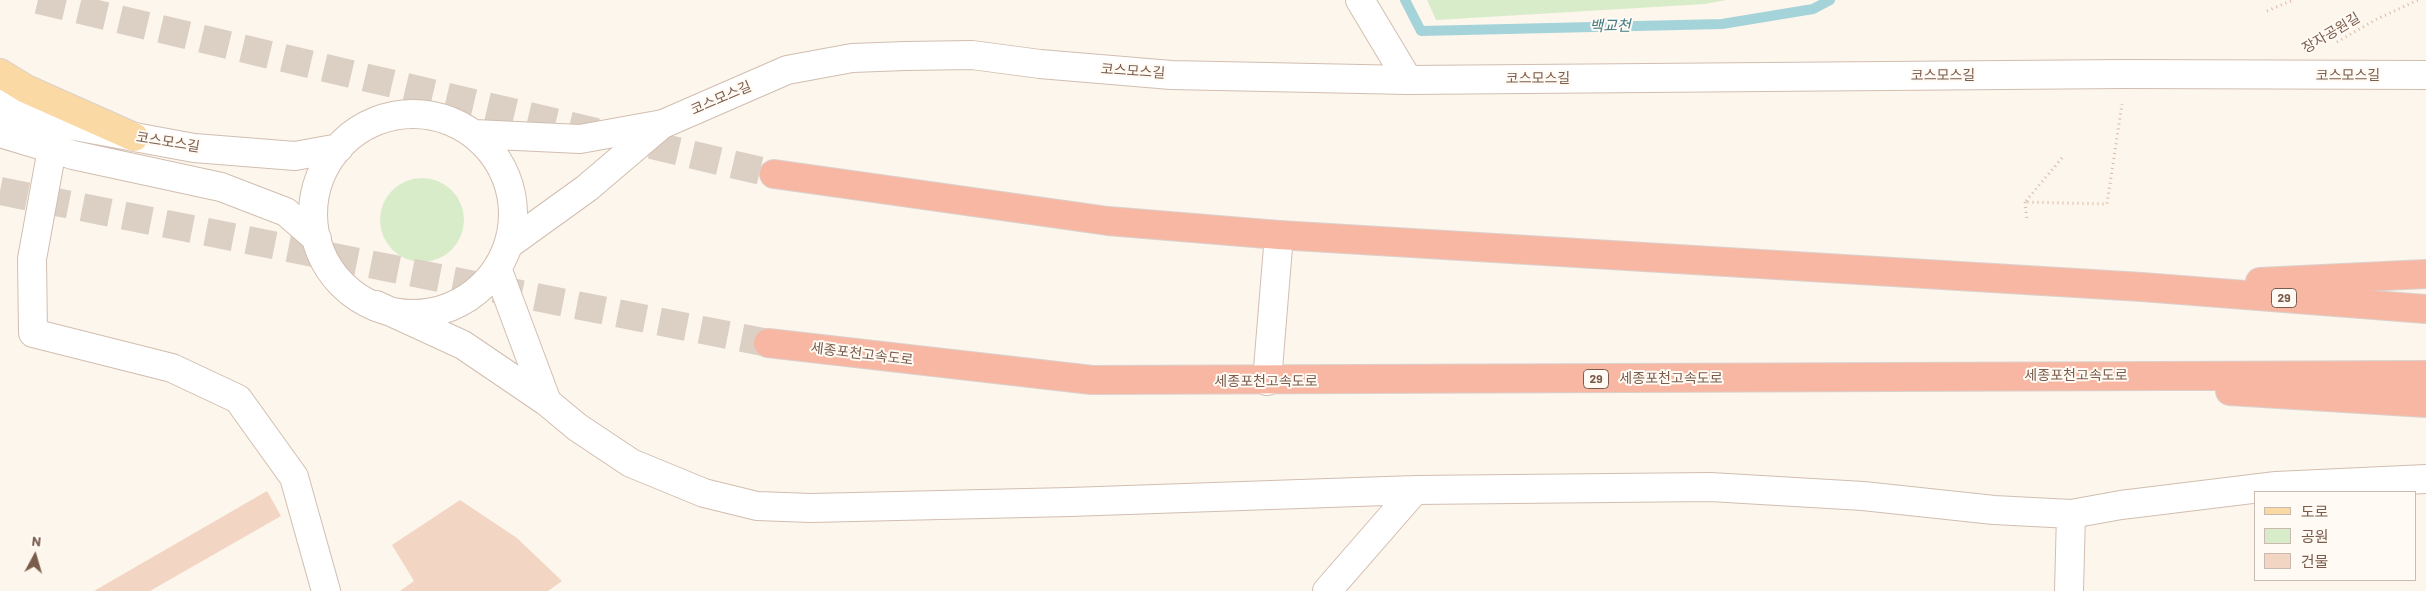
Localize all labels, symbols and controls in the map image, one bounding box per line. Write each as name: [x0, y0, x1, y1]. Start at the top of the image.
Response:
street label: 장자공원길: [2299, 9, 2363, 57]
water label: 백교천: [1589, 17, 1631, 35]
street label: 코스모스길: [1100, 60, 1166, 82]
street label: 코스모스길: [1911, 67, 1975, 83]
street label: 코스모스길: [2316, 67, 2380, 83]
street label: 코스모스길: [1506, 70, 1570, 86]
street label: 코스모스길: [688, 78, 754, 118]
street label: 코스모스길: [135, 129, 201, 155]
road number: 29: [2272, 288, 2296, 308]
street label: 세종포천고속도로: [810, 339, 914, 369]
street label: 세종포천고속도로: [2024, 367, 2128, 383]
road number: 29: [1584, 369, 1608, 388]
street label: 세종포천고속도로: [1619, 370, 1723, 386]
street label: 세종포천고속도로: [1214, 373, 1318, 389]
legend: [2254, 491, 2416, 581]
text: 도로: [2301, 502, 2329, 520]
text: 공원: [2301, 527, 2329, 545]
north arrow: [10, 531, 60, 581]
text: N: [31, 532, 42, 550]
text: 건물: [2301, 552, 2329, 570]

